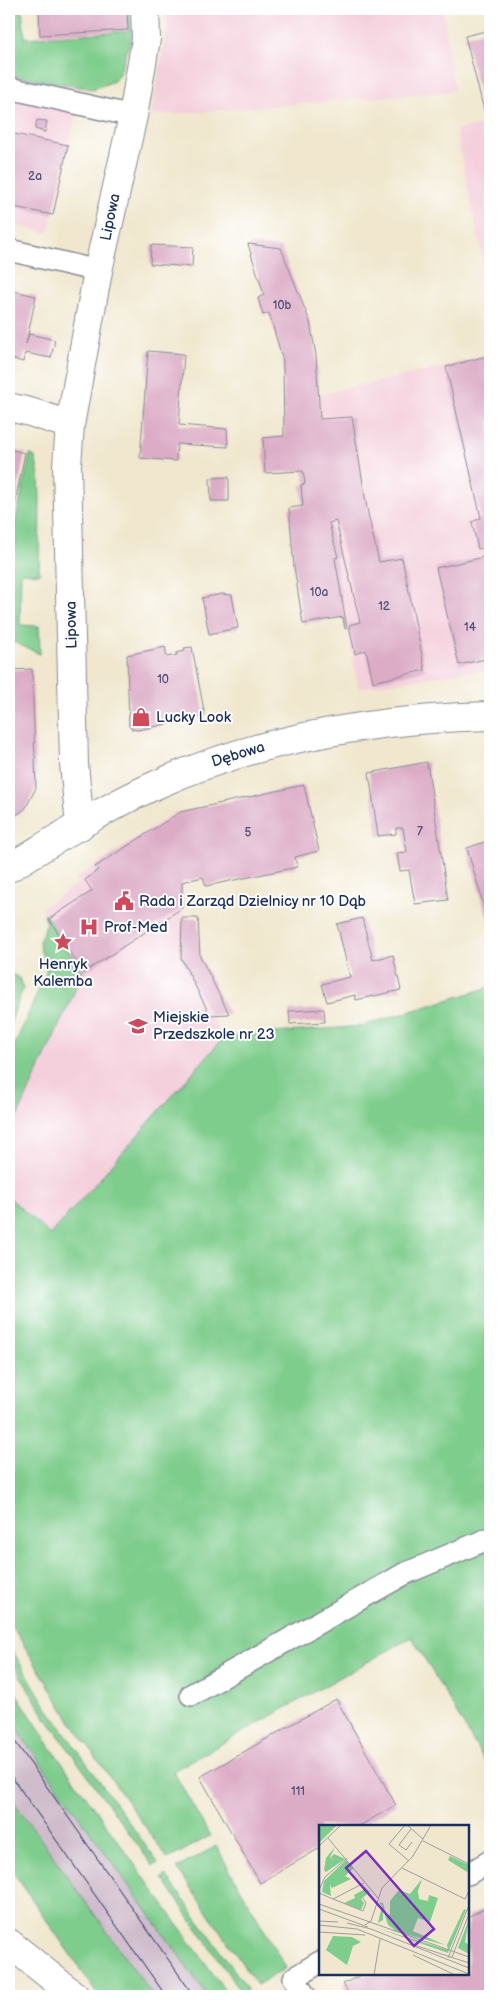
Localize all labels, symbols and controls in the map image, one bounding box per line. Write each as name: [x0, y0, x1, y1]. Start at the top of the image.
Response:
house number: 2a: [28, 169, 42, 184]
street label: Lipowa: [96, 192, 125, 242]
house number: 10b: [273, 298, 291, 313]
house number: 10a: [310, 585, 328, 600]
house number: 12: [378, 599, 390, 614]
street label: Lipowa: [62, 601, 81, 649]
house number: 14: [464, 620, 477, 635]
house number: 10: [157, 672, 169, 687]
shop icon: Lucky Look: [130, 706, 152, 728]
place label: Lucky Look: [156, 708, 232, 727]
street label: Dębowa: [209, 737, 267, 772]
house number: 7: [417, 824, 423, 839]
house number: 5: [245, 825, 252, 840]
public building icon: Rada i Zarząd Dzielnicy nr 10 Dąb: [113, 890, 135, 912]
place label: Rada i Zarząd Dzielnicy nr 10 Dąb: [139, 892, 367, 911]
hospital icon: Prof-Med: [78, 916, 100, 938]
place label: Prof-Med: [104, 918, 168, 937]
place icon: Henryk Kalemba: [52, 931, 74, 953]
place label: Henryk Kalemba: [33, 955, 93, 991]
place label: Miejskie Przedszkole nr 23: [153, 1008, 275, 1044]
school or university icon: Miejskie Przedszkole nr 23: [127, 1015, 149, 1037]
house number: 111: [291, 1784, 305, 1799]
inset map: [319, 1825, 469, 1975]

